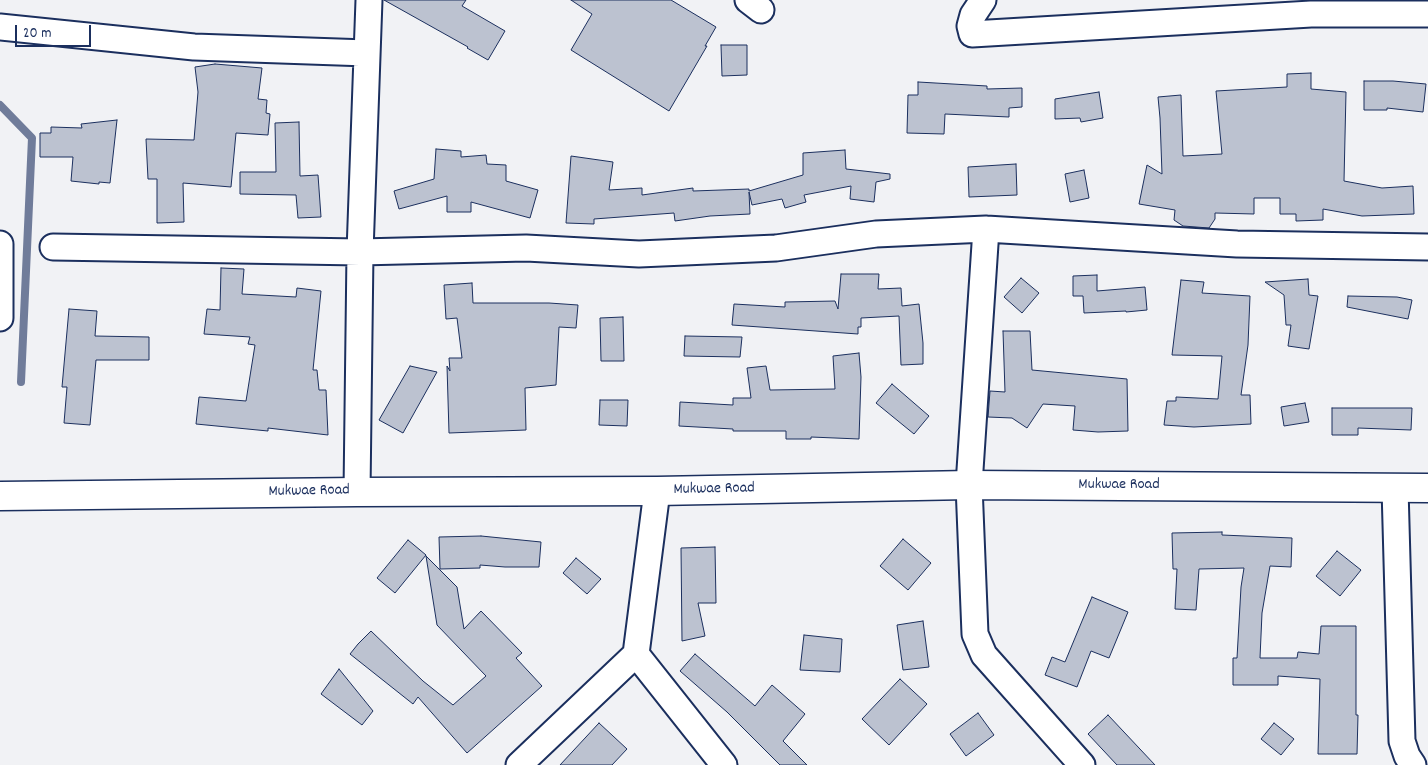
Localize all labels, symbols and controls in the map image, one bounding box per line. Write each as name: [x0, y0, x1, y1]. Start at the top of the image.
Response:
scale bar: [18, 15, 94, 47]
text: 20 m: [23, 23, 51, 45]
street label: Mukwae Road: [1078, 476, 1160, 496]
street label: Mukwae Road: [673, 480, 755, 500]
street label: Mukwae Road: [268, 482, 350, 502]

